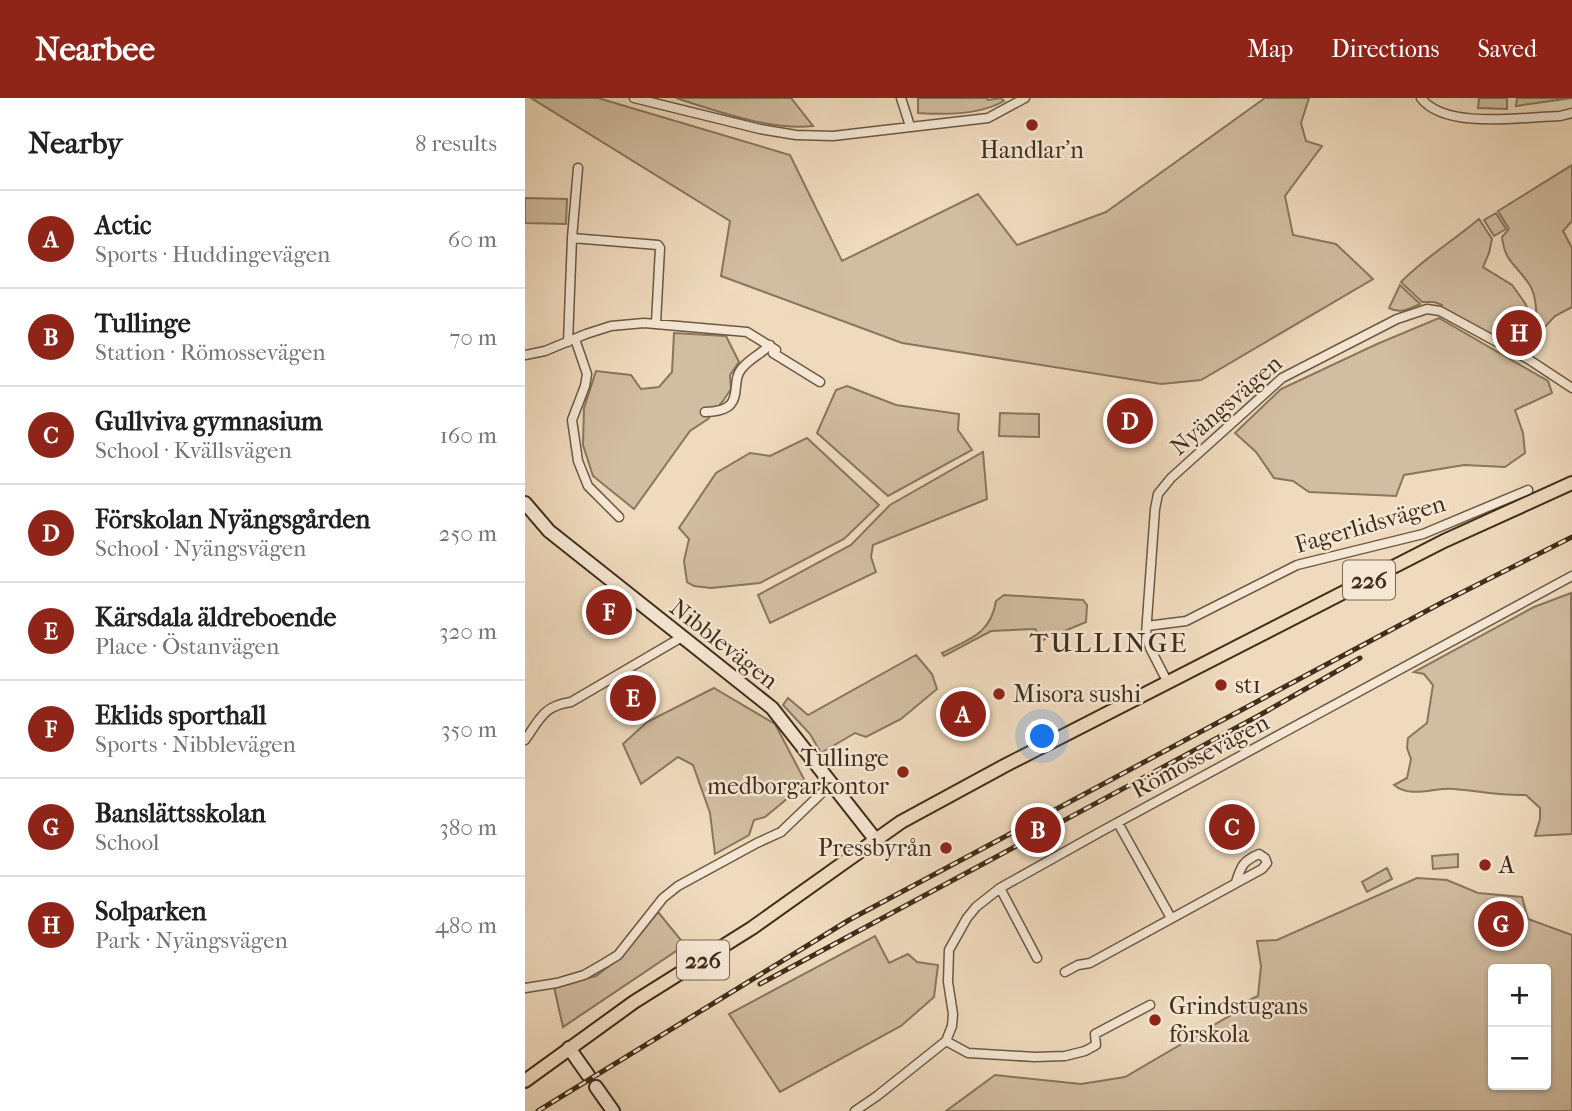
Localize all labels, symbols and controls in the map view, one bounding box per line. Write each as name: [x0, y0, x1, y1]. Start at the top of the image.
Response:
text: Nearbee: [35, 30, 155, 69]
text: Map: [1247, 35, 1293, 63]
text: Directions: [1331, 35, 1439, 63]
text: Saved: [1477, 35, 1537, 63]
marker: Handlar'n: [1024, 117, 1040, 133]
text: Nearby: [28, 126, 123, 161]
text: 8 results: [415, 130, 497, 157]
place label: Handlar'n: [980, 136, 1084, 164]
text: Actic: [95, 210, 152, 241]
text: A: [44, 226, 58, 253]
text: 60 m: [448, 226, 497, 253]
text: Sports · Huddingevägen: [95, 241, 330, 268]
pin: H: [1496, 307, 1542, 359]
text: Tullinge: [95, 308, 191, 339]
text: B: [44, 324, 58, 351]
text: 70 m: [449, 324, 497, 351]
text: Station · Römossevägen: [95, 339, 326, 366]
street label: Nyängsvägen: [1165, 349, 1287, 461]
pin: D: [1107, 395, 1153, 447]
text: Gullviva gymnasium: [95, 406, 323, 437]
text: C: [43, 422, 59, 449]
text: 160 m: [440, 422, 497, 449]
text: School · Kvällsvägen: [95, 437, 292, 464]
street label: Fagerlidsvägen: [1291, 489, 1449, 559]
text: Förskolan Nyängsgården: [95, 504, 370, 535]
text: D: [42, 520, 60, 547]
text: 250 m: [439, 520, 497, 547]
text: School · Nyängsvägen: [95, 535, 306, 562]
road number: 226: [1343, 560, 1395, 600]
pin: F: [586, 586, 632, 638]
street label: Nibblevägen: [664, 593, 784, 695]
text: Kärsdala äldreboende: [95, 602, 336, 633]
text: E: [44, 618, 58, 645]
text: 320 m: [439, 618, 497, 645]
district label: TULLINGE: [1029, 626, 1189, 659]
text: Place · Östanvägen: [95, 633, 279, 660]
place label: st1: [1235, 671, 1261, 699]
pin: E: [610, 672, 656, 724]
marker: st1: [1213, 677, 1229, 693]
place label: Misora sushi: [1013, 680, 1141, 708]
marker: Misora sushi: [991, 686, 1007, 702]
pin: A: [940, 688, 986, 740]
text: Eklids sporthall: [95, 700, 267, 731]
street label: Römossevägen: [1126, 708, 1274, 804]
text: F: [45, 716, 57, 743]
text: 350 m: [441, 716, 497, 743]
your location: [1025, 719, 1059, 753]
text: Sports · Nibblevägen: [95, 731, 296, 758]
place label: Tullinge medborgarkontor: [707, 744, 890, 800]
marker: Tullinge medborgarkontor: [895, 764, 911, 780]
text: Banslättsskolan: [95, 798, 266, 829]
pin: C: [1209, 801, 1255, 853]
pin: B: [1015, 804, 1061, 856]
text: G: [43, 814, 59, 841]
text: 380 m: [439, 814, 497, 841]
text: School: [95, 829, 159, 856]
place label: Pressbyrån: [818, 834, 932, 862]
marker: Pressbyrån: [938, 840, 954, 856]
place label: A: [1498, 851, 1515, 879]
marker: A: [1477, 857, 1493, 873]
text: Solparken: [95, 896, 207, 927]
pin: G: [1478, 898, 1524, 950]
text: H: [42, 912, 60, 939]
text: 480 m: [435, 912, 497, 939]
text: Park · Nyängsvägen: [95, 927, 288, 954]
road number: 226: [677, 940, 729, 980]
map controls: [1488, 964, 1551, 1090]
button: +: [1488, 964, 1551, 1027]
place label: Grindstugans förskola: [1169, 992, 1308, 1048]
marker: Grindstugans förskola: [1147, 1012, 1163, 1028]
button: −: [1488, 1027, 1551, 1090]

